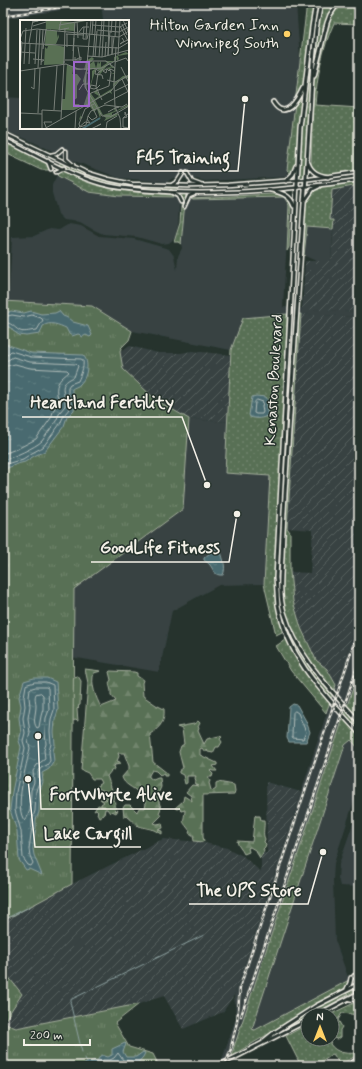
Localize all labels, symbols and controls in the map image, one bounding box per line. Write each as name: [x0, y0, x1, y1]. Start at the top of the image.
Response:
place label: Hilton Garden Inn Winnipeg South: [150, 15, 279, 55]
inset map: [20, 20, 129, 129]
marker: Hilton Garden Inn Winnipeg South: [282, 29, 292, 39]
callout: F45 Training: [129, 142, 238, 171]
text: F45 Training: [136, 147, 230, 172]
street label: Kenaston Boulevard: [260, 314, 288, 446]
callout: Heartland Fertility: [22, 388, 182, 417]
text: Heartland Fertility: [30, 392, 174, 414]
callout: GoodLife Fitness: [91, 533, 229, 562]
text: GoodLife Fitness: [100, 537, 220, 559]
callout: FortWhyte Alive: [41, 780, 180, 809]
text: FortWhyte Alive: [49, 784, 173, 806]
callout: Lake Cargill: [35, 818, 141, 847]
text: Lake Cargill: [44, 823, 132, 848]
callout: The UPS Store: [189, 875, 308, 904]
text: The UPS Store: [196, 880, 302, 902]
north arrow: [300, 1007, 340, 1047]
text: N: [316, 1011, 324, 1025]
scale bar: [24, 1021, 90, 1047]
text: 200 m: [30, 1028, 63, 1044]

